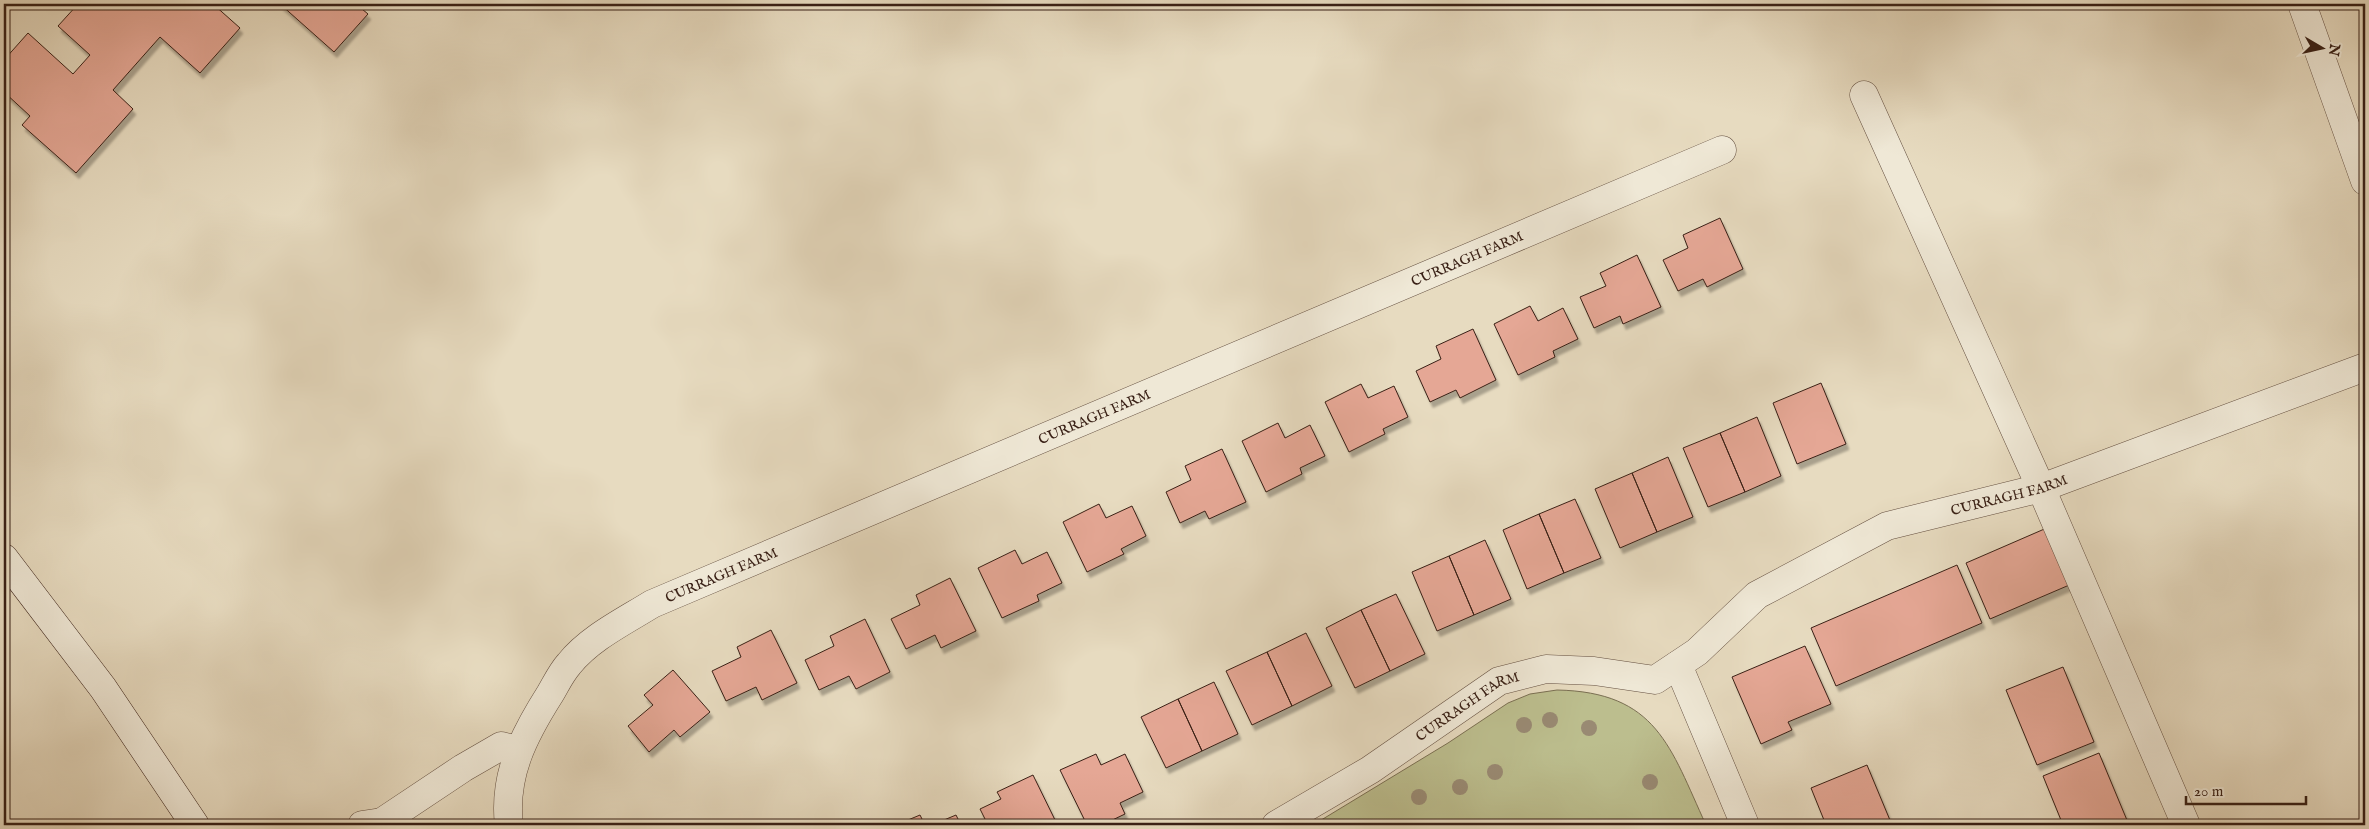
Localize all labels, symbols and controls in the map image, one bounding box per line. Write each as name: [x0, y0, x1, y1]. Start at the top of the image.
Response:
north arrow: [2296, 22, 2346, 72]
text: N: [2324, 41, 2344, 57]
street label: CURRAGH FARM: [1408, 227, 1526, 291]
street label: CURRAGH FARM: [1036, 386, 1153, 449]
street label: CURRAGH FARM: [1949, 471, 2070, 520]
street label: CURRAGH FARM: [663, 544, 781, 607]
street label: CURRAGH FARM: [1412, 668, 1521, 746]
scale bar: [2186, 774, 2306, 806]
text: 20 m: [2194, 782, 2224, 801]

